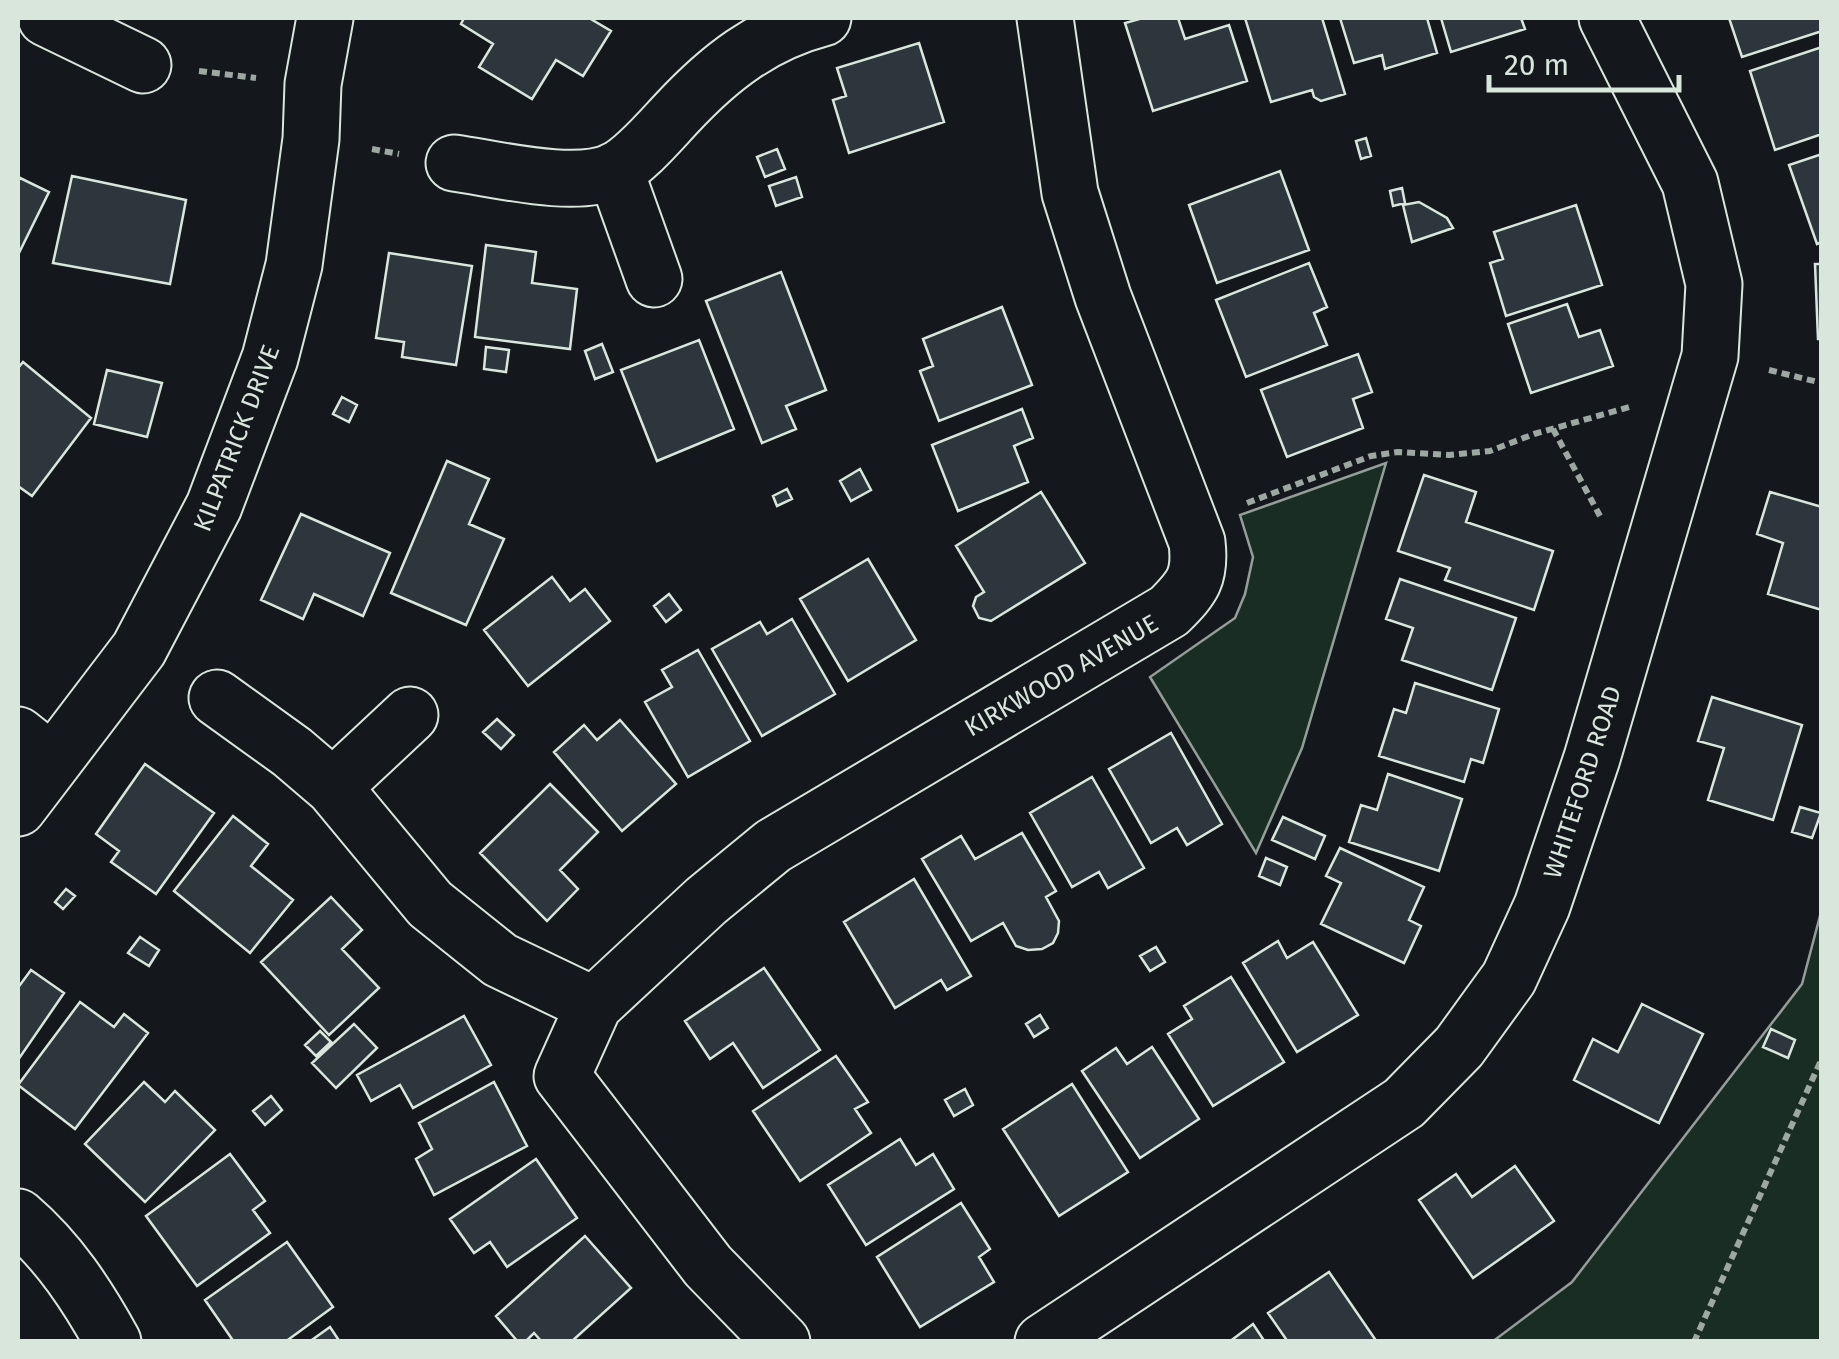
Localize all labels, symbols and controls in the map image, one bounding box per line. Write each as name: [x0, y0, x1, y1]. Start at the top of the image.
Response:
scale bar: [1489, 30, 1679, 92]
text: 20 m: [1504, 47, 1569, 83]
street label: KILPATRICK DRIVE: [188, 341, 286, 536]
street label: KIRKWOOD AVENUE: [960, 608, 1163, 743]
street label: WHITEFORD ROAD: [1538, 682, 1628, 882]

